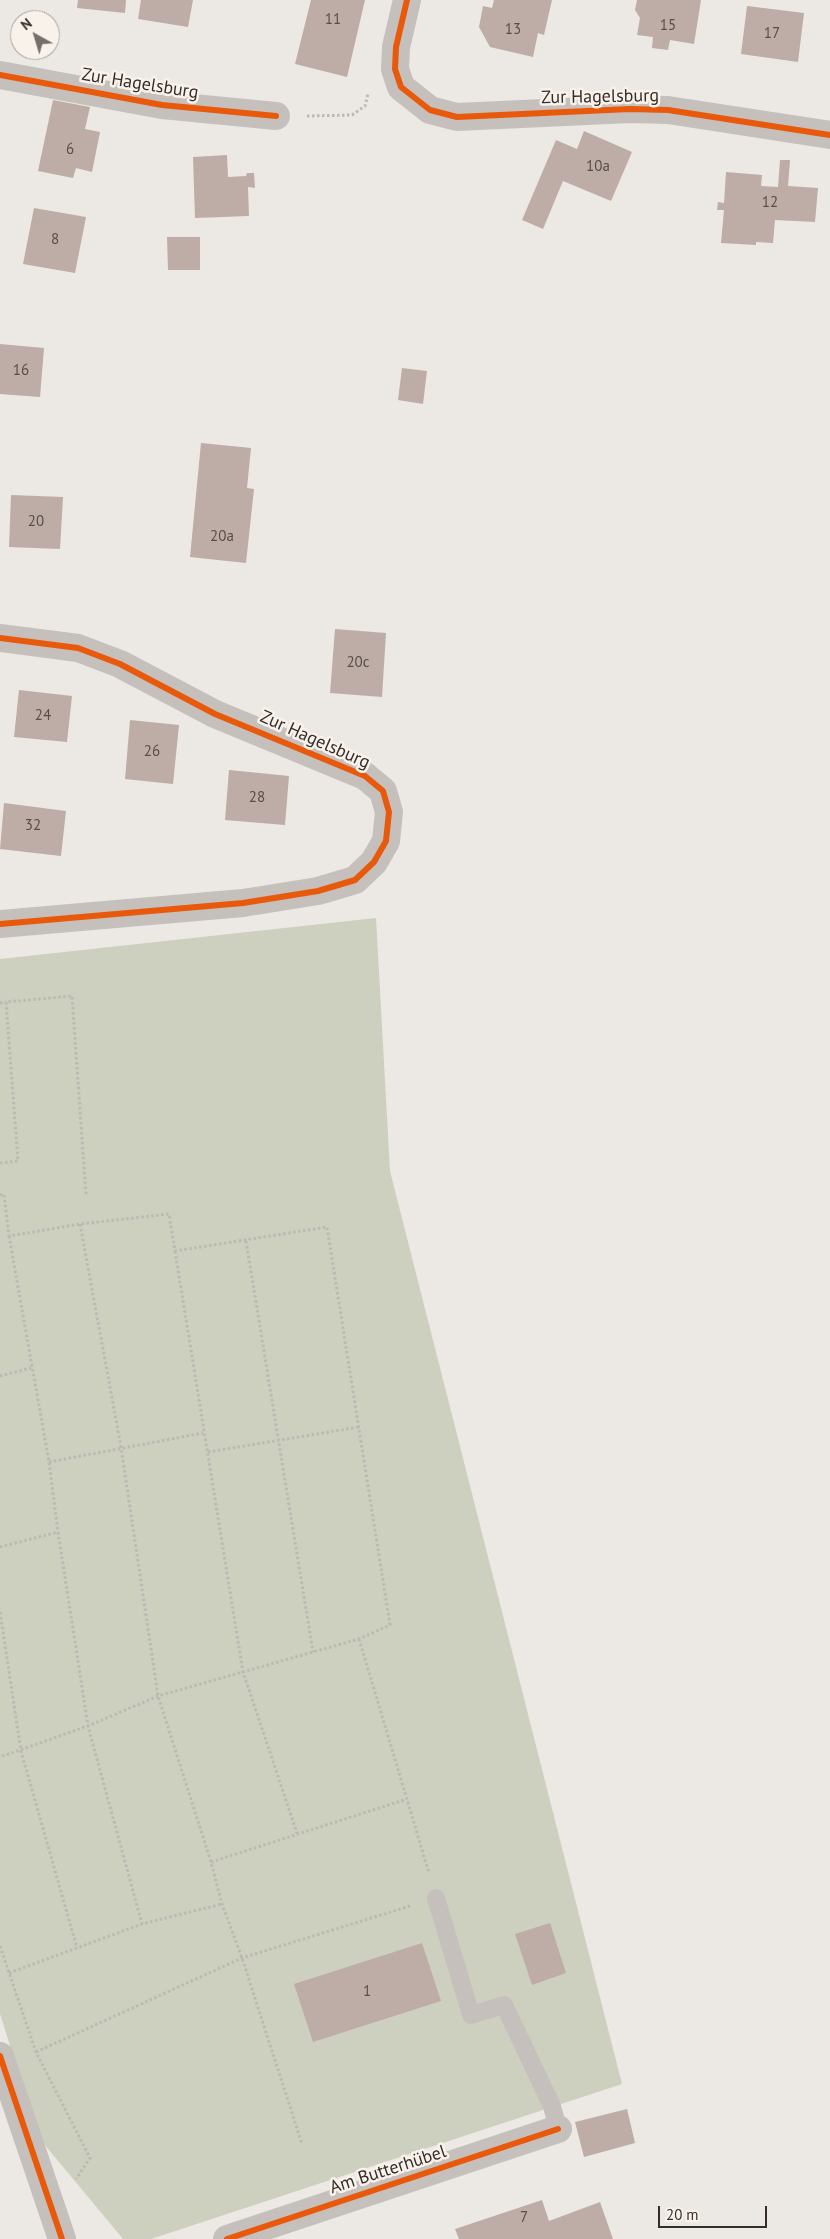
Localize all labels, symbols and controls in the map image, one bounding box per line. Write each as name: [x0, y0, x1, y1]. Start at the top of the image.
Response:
north arrow: [10, 10, 60, 60]
house number: 11: [325, 11, 341, 29]
text: N: [17, 14, 35, 34]
house number: 15: [660, 17, 676, 35]
house number: 13: [505, 21, 521, 39]
house number: 17: [764, 25, 780, 43]
street label: Zur Hagelsburg: [80, 64, 200, 104]
street label: Zur Hagelsburg: [541, 85, 659, 109]
house number: 6: [66, 141, 74, 159]
house number: 10a: [586, 158, 610, 176]
house number: 12: [762, 194, 778, 212]
house number: 8: [51, 231, 59, 249]
house number: 16: [13, 362, 29, 380]
house number: 20: [28, 513, 44, 531]
house number: 20a: [210, 528, 234, 546]
house number: 20c: [346, 654, 370, 672]
street label: Zur Hagelsburg: [257, 706, 373, 774]
house number: 24: [35, 707, 51, 725]
house number: 26: [144, 743, 160, 761]
house number: 28: [249, 789, 265, 807]
house number: 32: [25, 817, 41, 835]
house number: 1: [363, 1983, 371, 2001]
street label: Am Butterhübel: [327, 2141, 449, 2199]
scale bar: [660, 2196, 769, 2228]
text: 20 m: [666, 2205, 699, 2224]
house number: 7: [520, 2209, 528, 2227]

